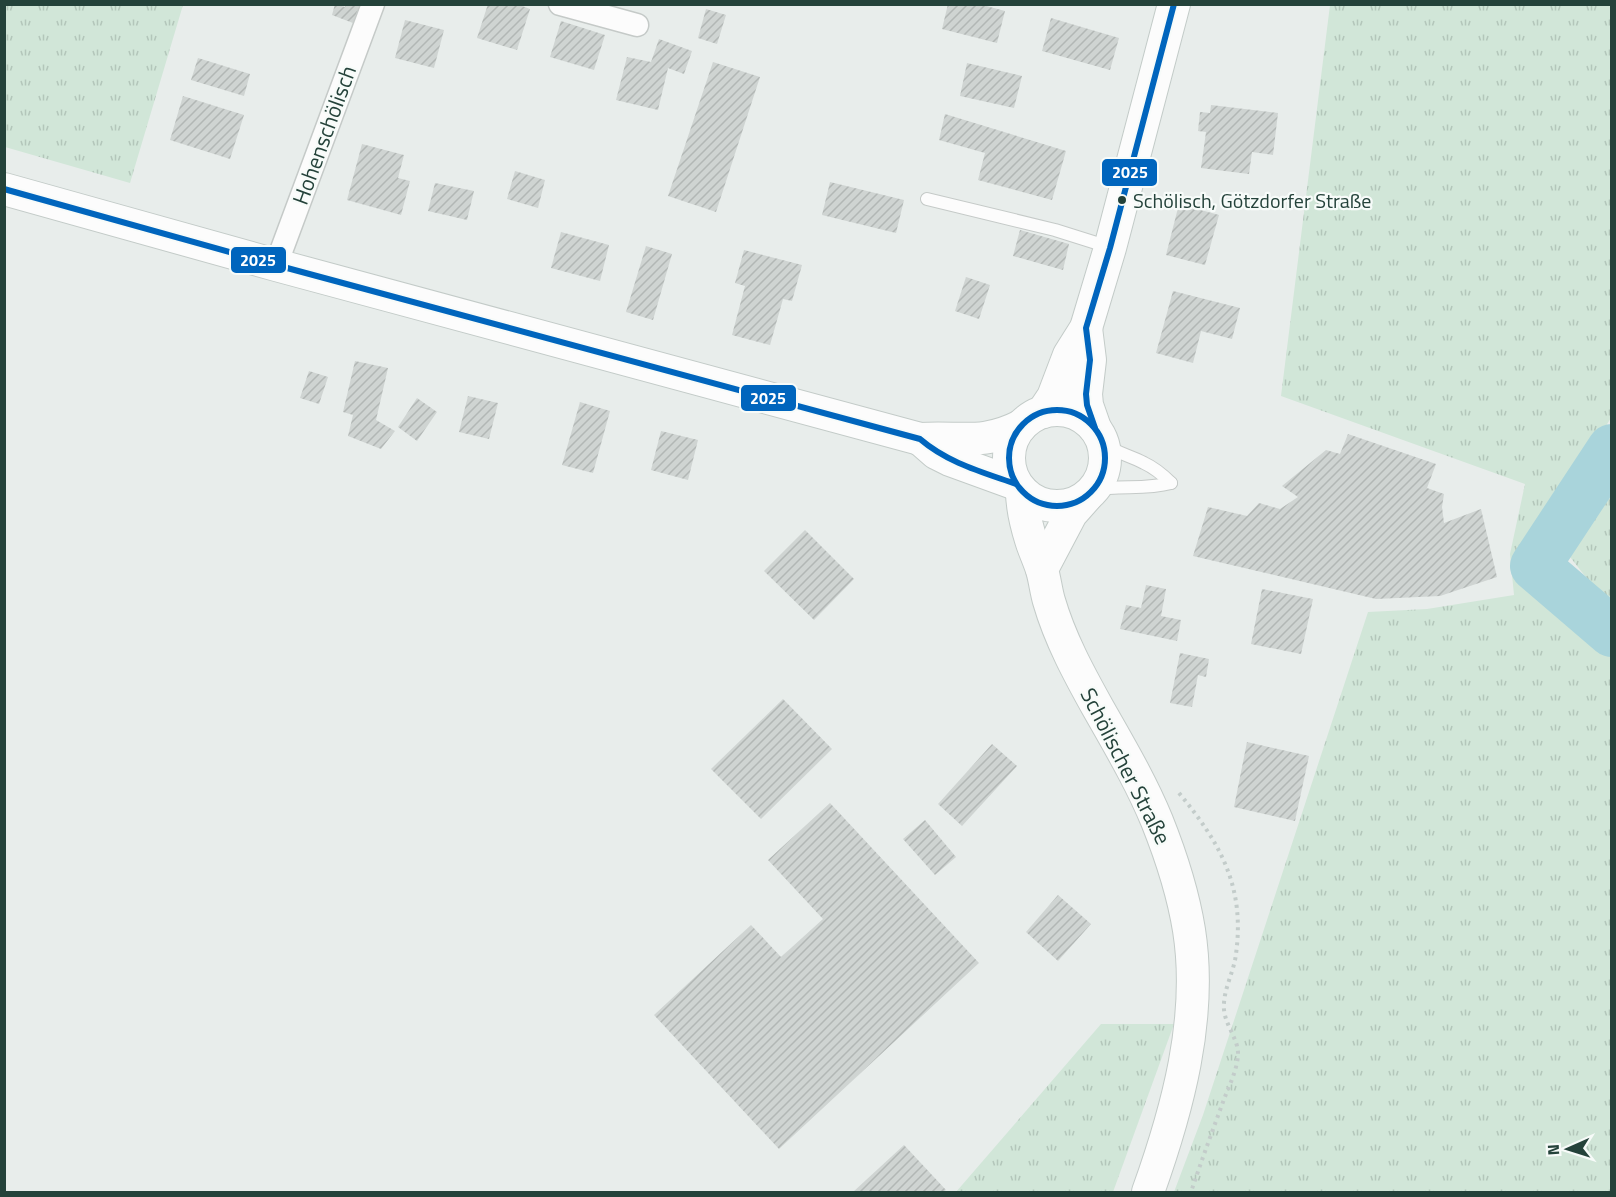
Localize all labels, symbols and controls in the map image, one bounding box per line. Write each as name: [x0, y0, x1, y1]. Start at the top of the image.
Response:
street label: Hohenschölisch: [283, 61, 365, 209]
line badge: 2025: [1101, 158, 1158, 187]
text: 2025: [1112, 160, 1148, 184]
place label: Schölisch, Götzdorfer Straße: [1133, 185, 1371, 216]
marker: Schölisch, Götzdorfer Straße: [1116, 194, 1128, 206]
line badge: 2025: [230, 246, 287, 274]
text: 2025: [240, 248, 276, 272]
line badge: 2025: [740, 384, 797, 412]
text: 2025: [750, 386, 786, 410]
street label: Schölischer Straße: [1072, 682, 1180, 850]
north arrow: [1538, 1119, 1598, 1179]
text: N: [1541, 1144, 1565, 1156]

